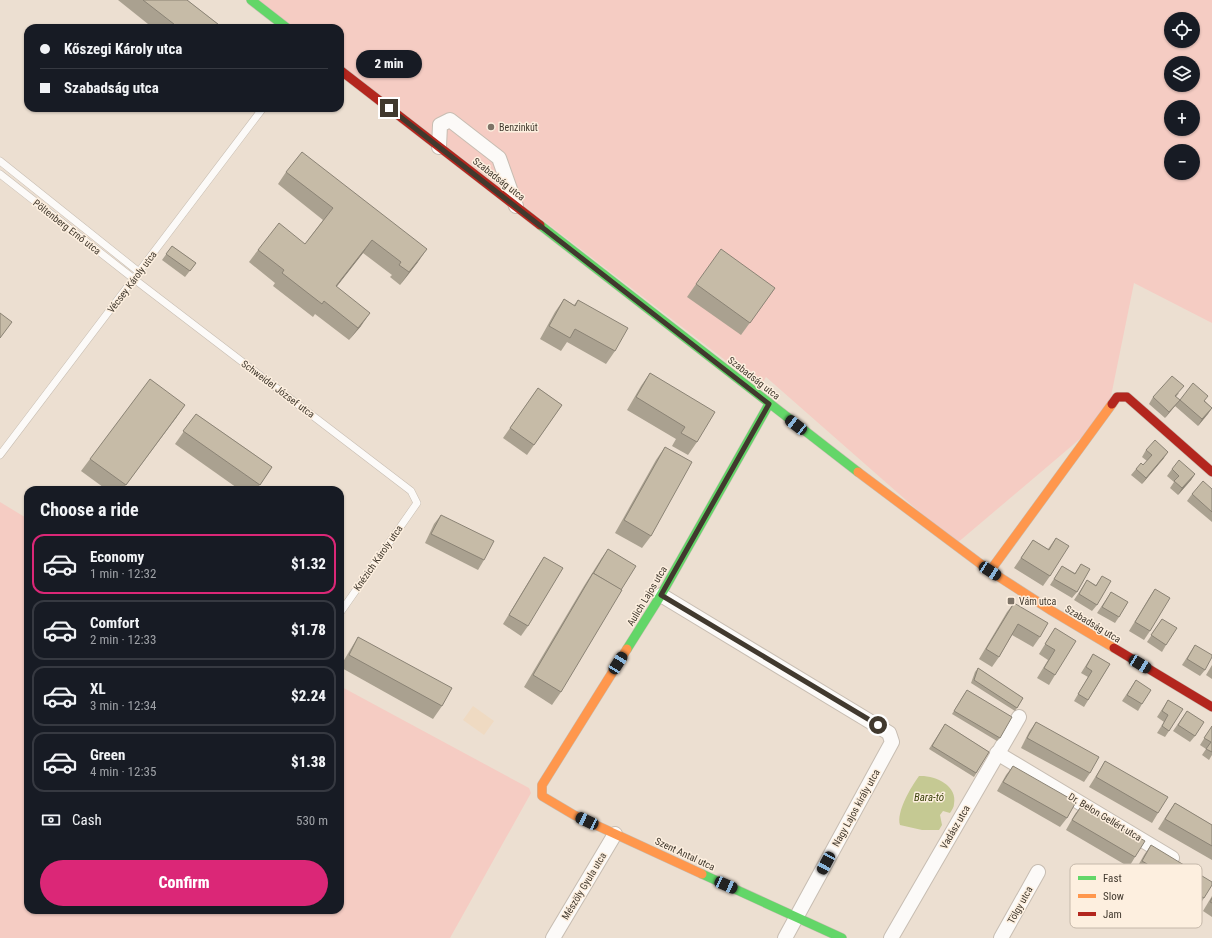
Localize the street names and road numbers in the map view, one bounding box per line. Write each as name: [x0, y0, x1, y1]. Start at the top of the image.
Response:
street label: Szabadság utca: [471, 155, 527, 203]
street label: Pöltenberg Ernő utca: [31, 197, 103, 257]
street label: Vécsey Károly utca: [105, 249, 159, 315]
street label: Szabadság utca: [726, 354, 782, 402]
street label: Schweidel József utca: [239, 358, 317, 420]
street label: Knézich Károly utca: [351, 523, 405, 593]
street label: Aulich Lajos utca: [625, 564, 669, 628]
street label: Szabadság utca: [1063, 603, 1123, 645]
street label: Nagy Lajos király utca: [830, 767, 882, 848]
street label: Dr. Belon Gellért utca: [1066, 791, 1144, 843]
street label: Vadász utca: [938, 803, 972, 851]
street label: Szent Antal utca: [653, 835, 717, 873]
street label: Mészöly Gyula utca: [560, 850, 608, 922]
street label: Tölgy utca: [1005, 884, 1035, 925]

